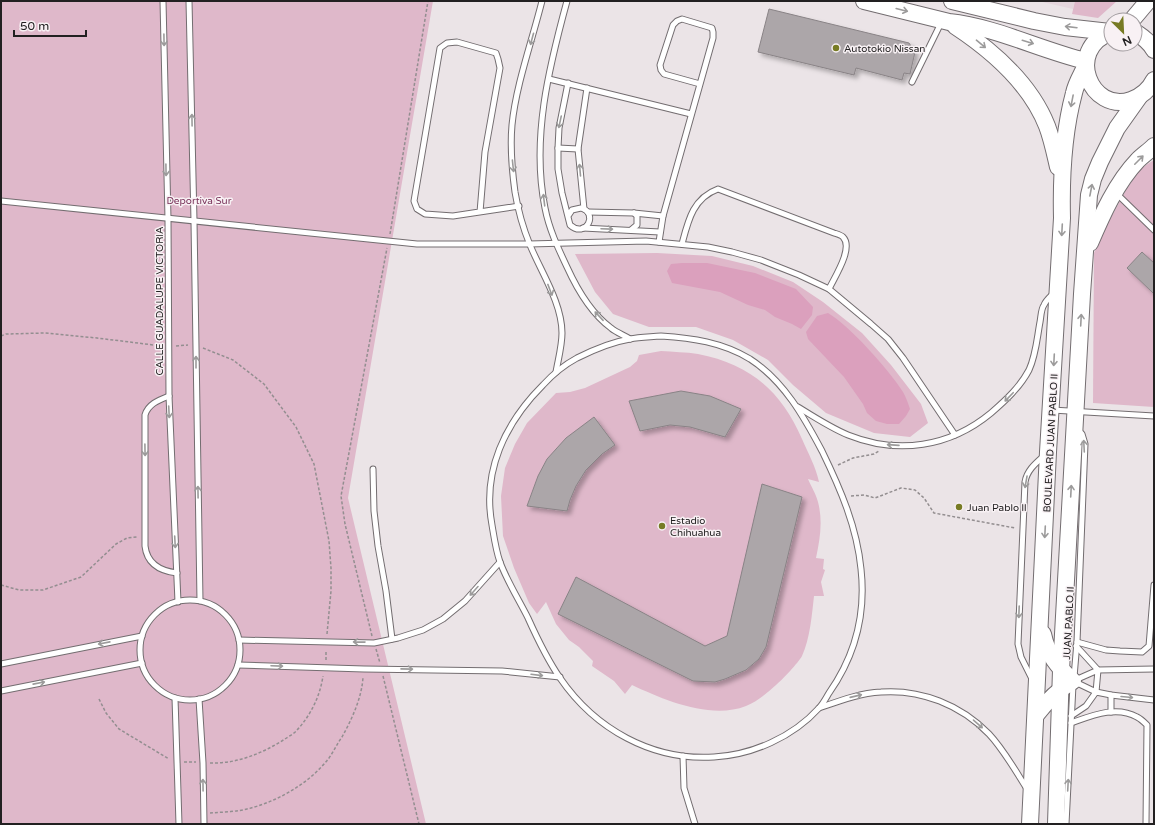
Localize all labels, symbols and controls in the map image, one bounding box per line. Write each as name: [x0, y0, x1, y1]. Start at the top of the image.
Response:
one-way arrow: [895, 7, 908, 15]
scale bar: [14, 12, 86, 38]
north arrow: [1103, 12, 1143, 52]
text: 50 m: [20, 19, 49, 33]
one-way arrow: [1065, 24, 1078, 31]
one-way arrow: [528, 32, 535, 45]
one-way arrow: [160, 33, 168, 46]
text: N: [1120, 33, 1134, 48]
one-way arrow: [1021, 39, 1033, 47]
one-way arrow: [976, 40, 986, 49]
marker: Autotokio Nissan: [831, 43, 841, 53]
place label: Autotokio Nissan: [844, 43, 925, 55]
one-way arrow: [1068, 94, 1076, 107]
one-way arrow: [188, 114, 196, 127]
one-way arrow: [556, 115, 564, 128]
one-way arrow: [1134, 155, 1144, 165]
one-way arrow: [509, 159, 516, 172]
one-way arrow: [162, 163, 170, 176]
one-way arrow: [576, 164, 583, 177]
one-way arrow: [1087, 184, 1095, 197]
one-way arrow: [540, 194, 548, 207]
park label: Deportiva Sur: [167, 195, 232, 207]
one-way arrow: [1058, 223, 1065, 236]
street label: CALLE GUADALUPE VICTORIA: [154, 226, 166, 376]
one-way arrow: [600, 226, 613, 233]
one-way arrow: [547, 283, 555, 295]
one-way arrow: [594, 311, 604, 321]
one-way arrow: [1077, 314, 1084, 327]
one-way arrow: [1051, 353, 1058, 366]
one-way arrow: [192, 356, 200, 369]
street label: BOULEVARD JUAN PABLO II: [1041, 373, 1061, 513]
one-way arrow: [1004, 392, 1014, 402]
one-way arrow: [166, 405, 173, 418]
one-way arrow: [1080, 440, 1088, 453]
one-way arrow: [887, 441, 900, 448]
one-way arrow: [141, 443, 149, 456]
one-way arrow: [1021, 475, 1029, 488]
one-way arrow: [1068, 485, 1075, 498]
one-way arrow: [194, 486, 202, 499]
marker: Juan Pablo ll: [954, 502, 964, 512]
place label: Juan Pablo ll: [967, 502, 1027, 514]
place label: Estadio Chihuahua: [670, 515, 721, 539]
marker: Estadio Chihuahua: [657, 521, 667, 531]
one-way arrow: [1041, 525, 1048, 538]
one-way arrow: [172, 535, 179, 548]
one-way arrow: [470, 585, 479, 595]
street label: JUAN PABLO II: [1061, 586, 1077, 660]
one-way arrow: [1016, 605, 1023, 618]
one-way arrow: [353, 638, 366, 646]
one-way arrow: [98, 640, 111, 648]
one-way arrow: [270, 662, 283, 670]
one-way arrow: [400, 665, 413, 673]
one-way arrow: [530, 671, 543, 679]
one-way arrow: [32, 679, 45, 687]
one-way arrow: [850, 692, 863, 700]
one-way arrow: [1120, 693, 1133, 700]
one-way arrow: [972, 720, 983, 729]
one-way arrow: [199, 779, 207, 792]
one-way arrow: [1064, 779, 1071, 792]

